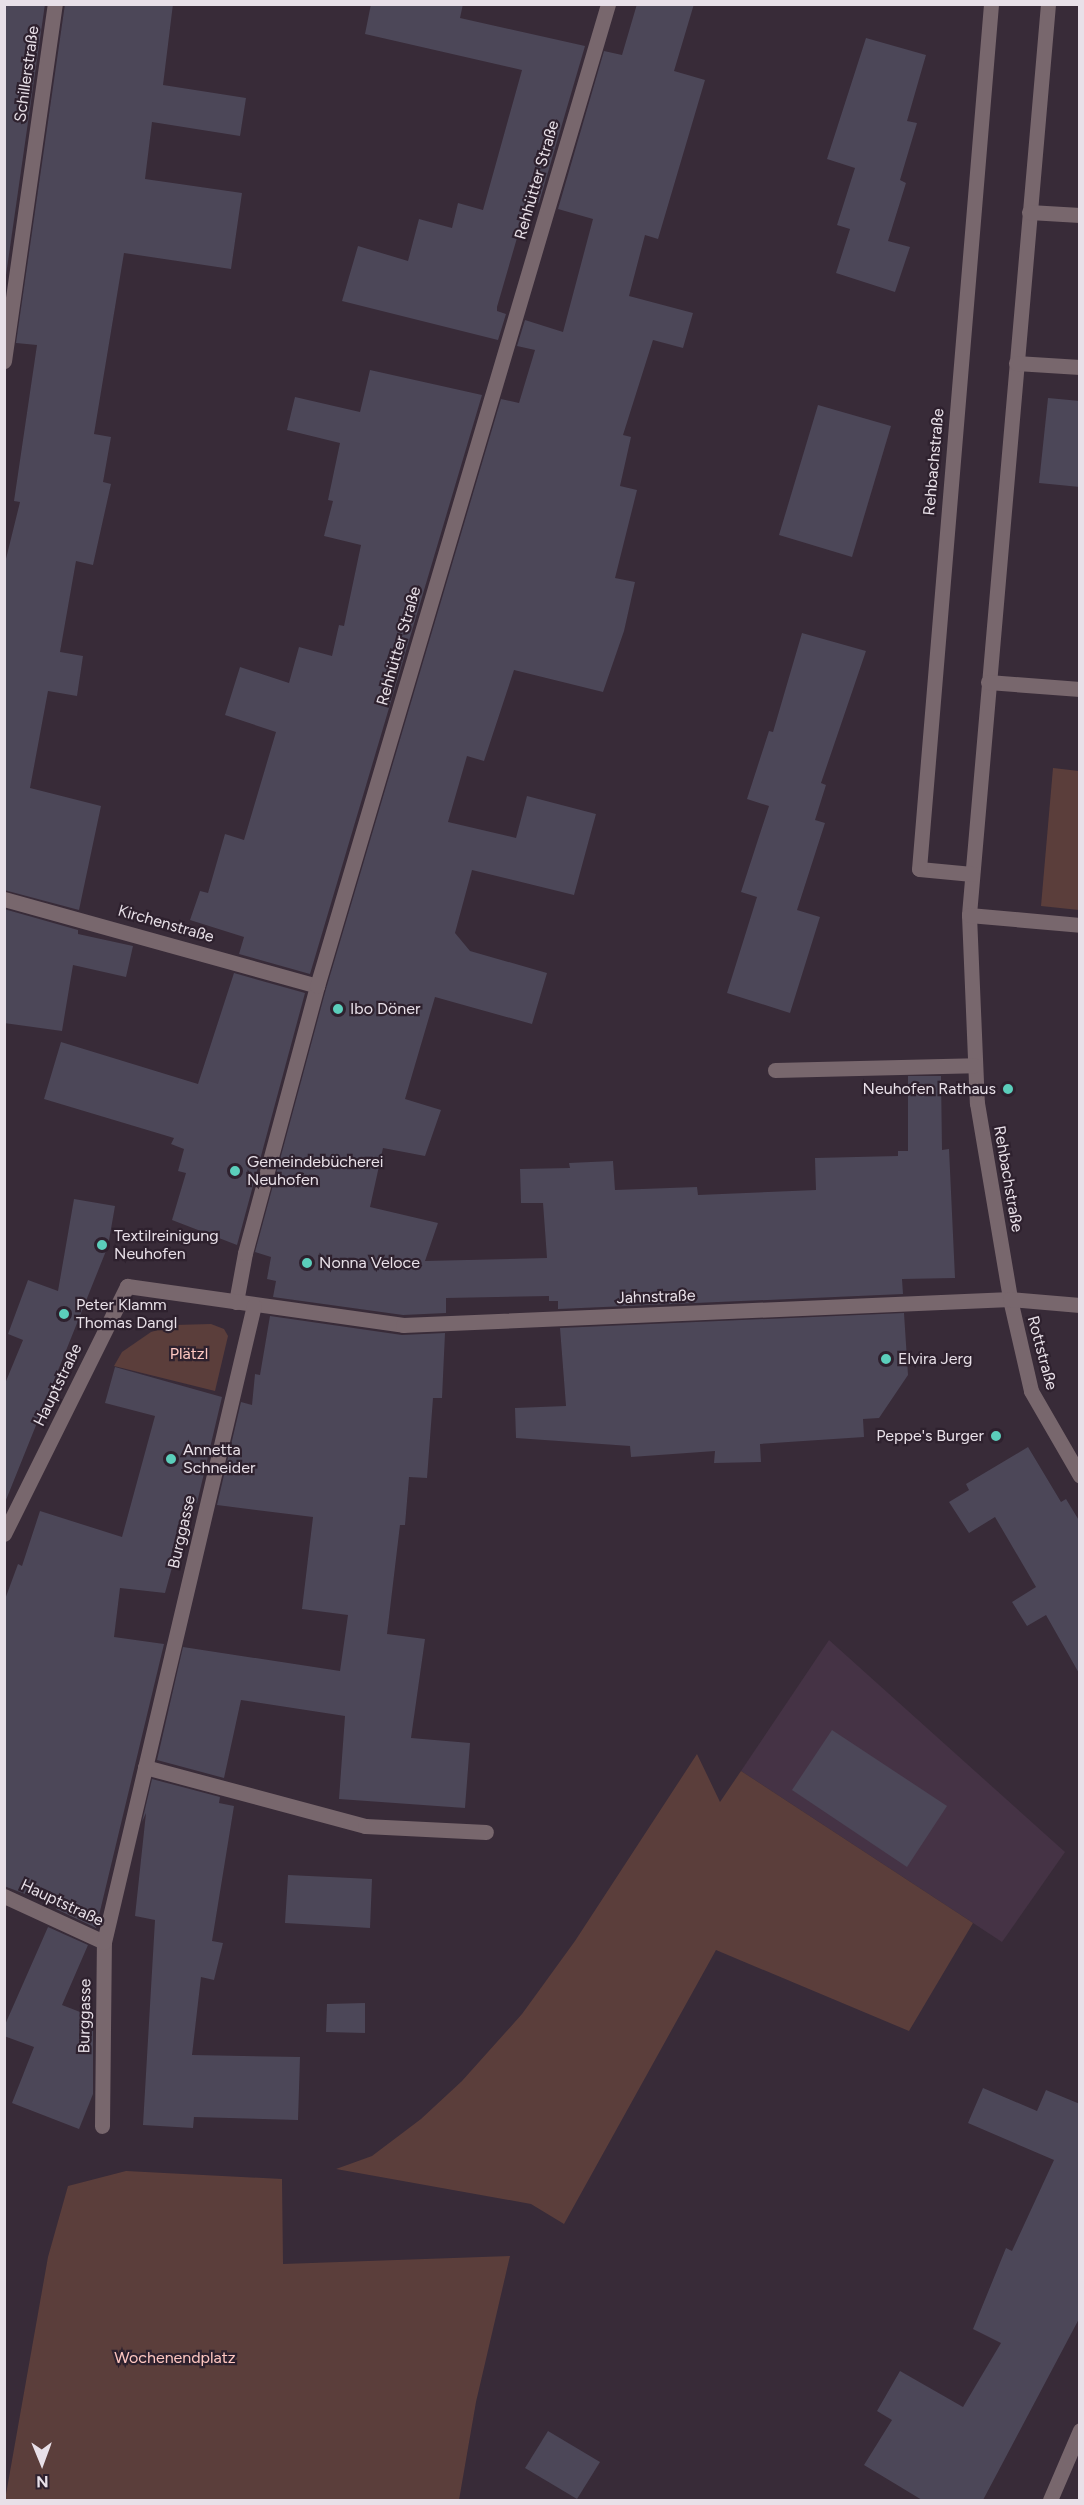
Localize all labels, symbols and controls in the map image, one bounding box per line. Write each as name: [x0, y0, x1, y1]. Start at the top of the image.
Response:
street label: Schillerstraße: [11, 25, 43, 123]
street label: Rehhütter Straße: [511, 118, 563, 242]
street label: Rehbachstraße: [920, 408, 948, 516]
street label: Rehhütter Straße: [373, 584, 425, 708]
street label: Kirchenstraße: [116, 901, 216, 947]
place label: Ibo Döner: [350, 999, 420, 1019]
marker: Ibo Döner: [331, 1002, 345, 1016]
place label: Neuhofen Rathaus: [863, 1079, 996, 1099]
marker: Neuhofen Rathaus: [1001, 1082, 1015, 1096]
street label: Rehbachstraße: [989, 1124, 1027, 1234]
place label: Gemeindebücherei Neuhofen: [247, 1152, 383, 1190]
marker: Gemeindebücherei Neuhofen: [228, 1164, 242, 1178]
place label: Textilreinigung Neuhofen: [114, 1226, 219, 1264]
marker: Textilreinigung Neuhofen: [95, 1238, 109, 1252]
place label: Nonna Veloce: [319, 1253, 420, 1273]
marker: Nonna Veloce: [300, 1256, 314, 1270]
street label: Jahnstraße: [616, 1286, 696, 1308]
place label: Peter Klamm Thomas Dangl: [76, 1295, 177, 1333]
marker: Peter Klamm Thomas Dangl: [57, 1307, 71, 1321]
street label: Rottstraße: [1023, 1314, 1061, 1392]
street label: Hauptstraße: [30, 1341, 86, 1429]
park label: Plätzl: [170, 1344, 208, 1364]
place label: Elvira Jerg: [898, 1349, 972, 1369]
marker: Elvira Jerg: [879, 1352, 893, 1366]
place label: Peppe's Burger: [876, 1426, 984, 1446]
marker: Peppe's Burger: [989, 1429, 1003, 1443]
place label: Annetta Schneider: [183, 1440, 255, 1478]
marker: Annetta Schneider: [164, 1452, 178, 1466]
street label: Burggasse: [164, 1493, 200, 1571]
street label: Hauptstraße: [17, 1875, 107, 1931]
street label: Burggasse: [75, 1978, 95, 2054]
park label: Wochenendplatz: [114, 2348, 236, 2368]
north arrow: [12, 2433, 72, 2493]
text: N: [36, 2472, 49, 2491]

